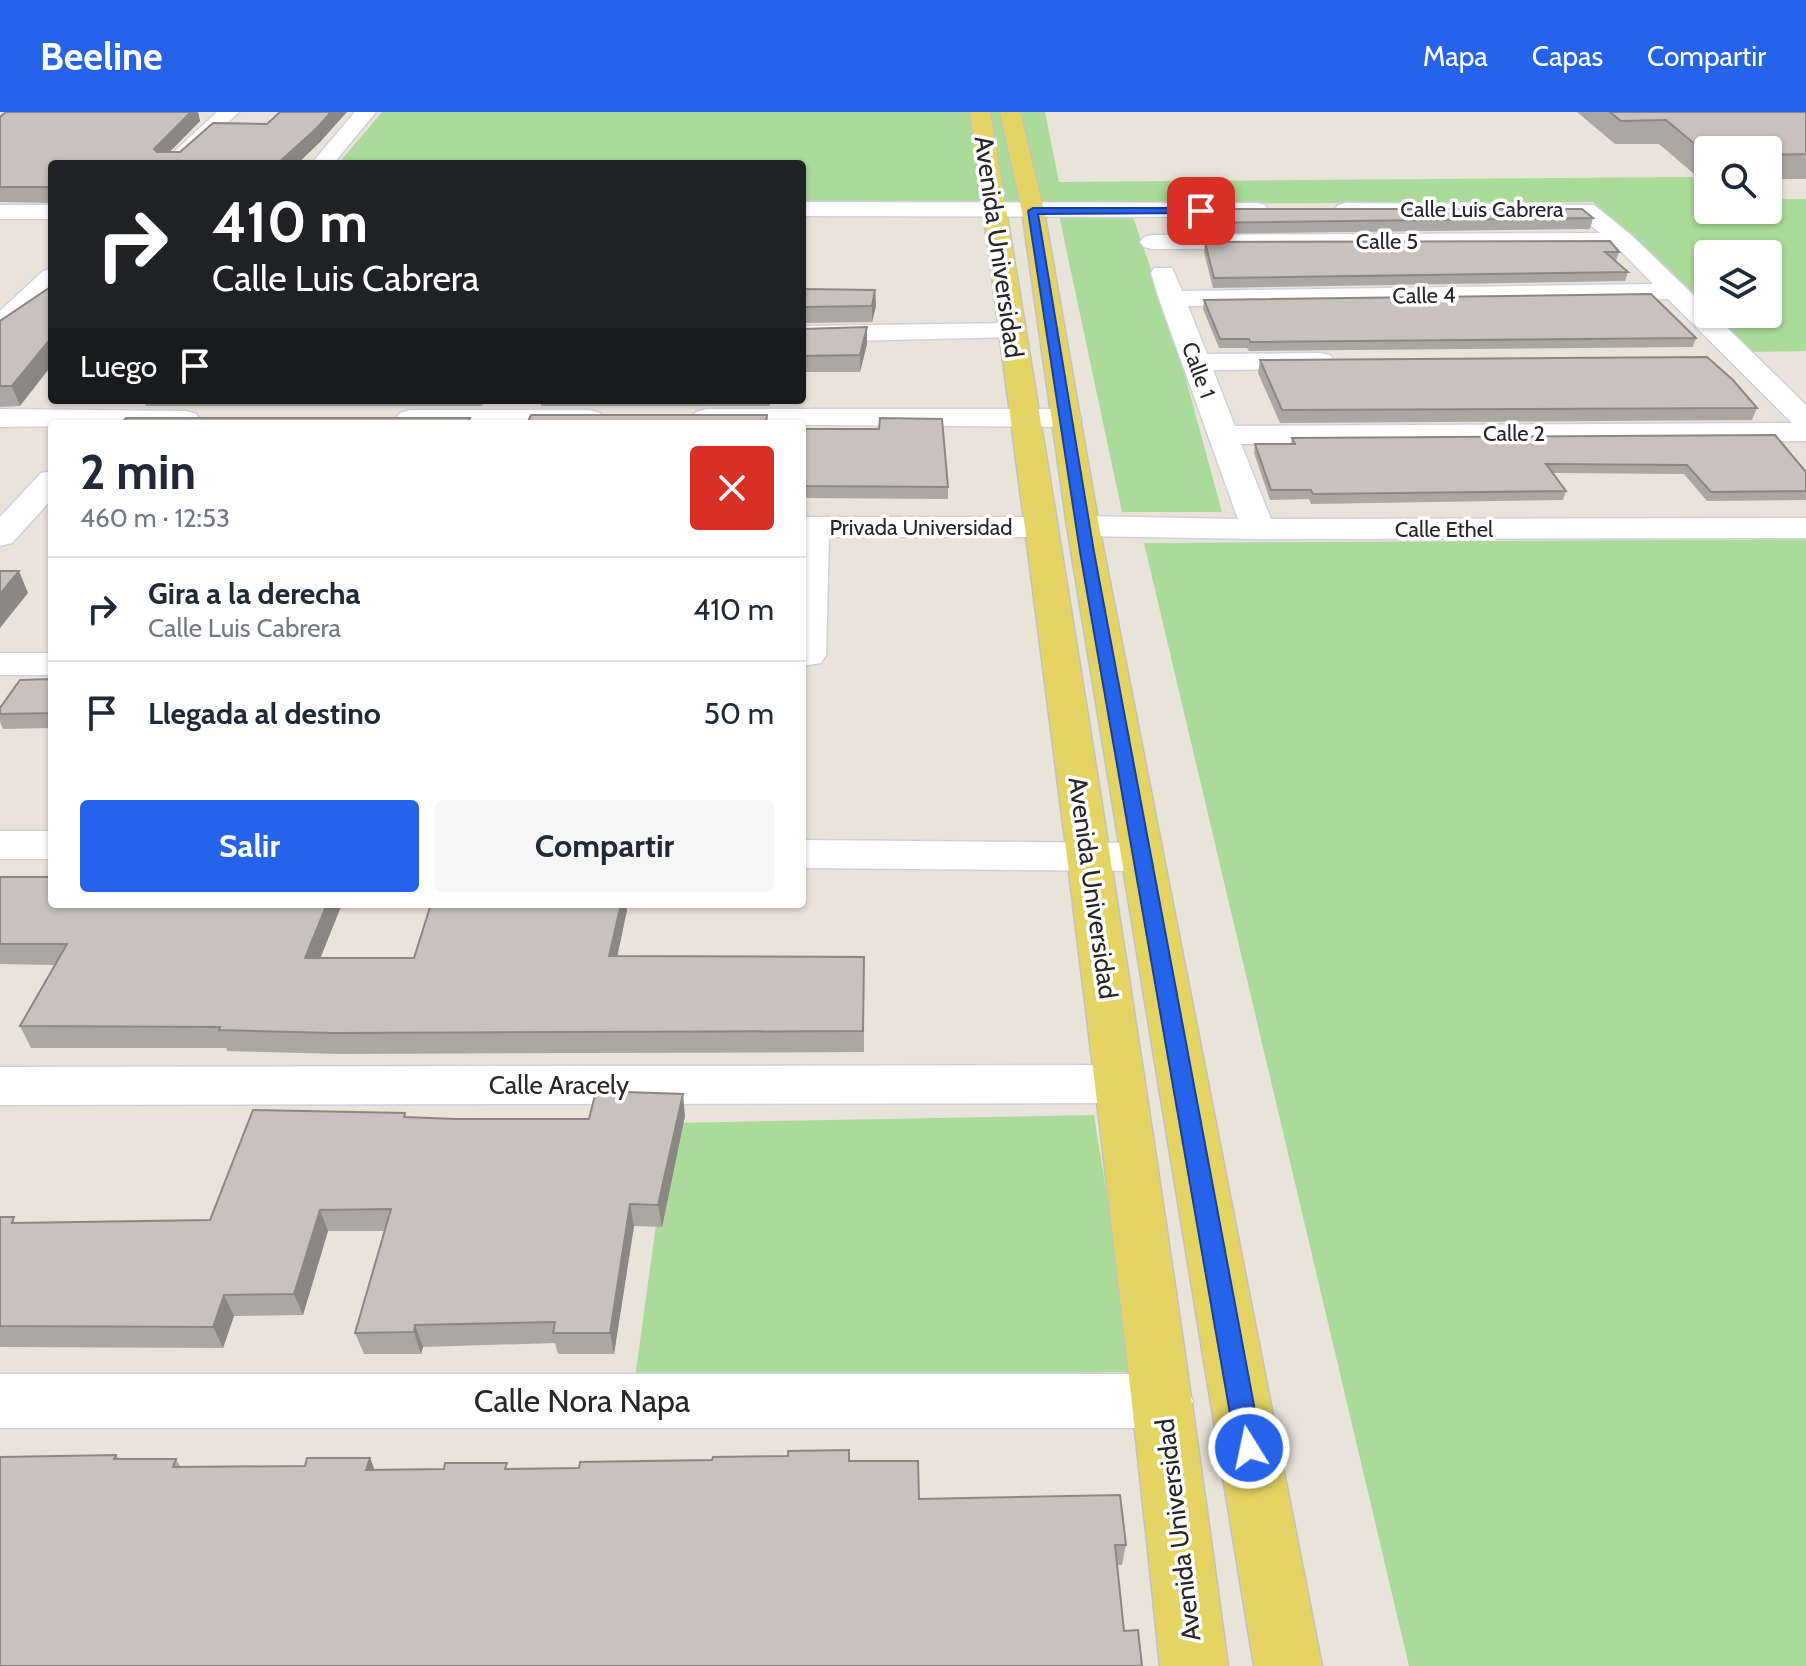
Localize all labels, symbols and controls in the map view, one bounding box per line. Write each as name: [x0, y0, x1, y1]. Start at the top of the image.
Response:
text: Beeline: [40, 33, 163, 80]
text: Mapa: [1423, 39, 1488, 73]
text: Capas: [1532, 39, 1603, 73]
text: Compartir: [1647, 39, 1766, 73]
street label: Avenida Universidad: [968, 134, 1030, 360]
map controls: [1694, 136, 1782, 328]
button: search: [1694, 136, 1782, 224]
pin: [1167, 177, 1235, 245]
text: 410 m: [212, 188, 368, 256]
icon: arrive: [1179, 189, 1223, 233]
icon: right: [80, 192, 184, 296]
street label: Calle Luis Cabrera: [1400, 196, 1564, 223]
street label: Calle 5: [1356, 228, 1418, 255]
button: layers: [1694, 240, 1782, 328]
text: Calle Luis Cabrera: [212, 256, 479, 300]
street label: Calle 4: [1392, 281, 1456, 310]
street label: Calle 1: [1176, 338, 1221, 402]
icon: arrive: [173, 344, 217, 388]
text: Luego: [80, 348, 157, 385]
street label: Calle 2: [1483, 420, 1545, 447]
text: 2 min: [80, 443, 196, 501]
button: close: [690, 446, 774, 530]
text: 460 m · 12:53: [80, 502, 230, 534]
street label: Privada Universidad: [829, 514, 1013, 541]
street label: Calle Ethel: [1395, 516, 1494, 543]
text: Gira a la derecha: [148, 575, 360, 612]
icon: right: [80, 587, 124, 631]
text: 410 m: [693, 591, 774, 628]
text: Calle Luis Cabrera: [148, 612, 341, 644]
icon: arrive: [80, 691, 124, 735]
text: Llegada al destino: [148, 695, 381, 732]
text: 50 m: [704, 695, 774, 732]
street label: Avenida Universidad: [1062, 775, 1124, 1001]
button: Salir: [80, 800, 419, 892]
button: Compartir: [435, 800, 774, 892]
street label: Calle Aracely: [489, 1069, 629, 1101]
street label: Calle Nora Napa: [474, 1381, 691, 1420]
position arrow: [1207, 1406, 1291, 1490]
street label: Avenida Universidad: [1148, 1417, 1208, 1643]

